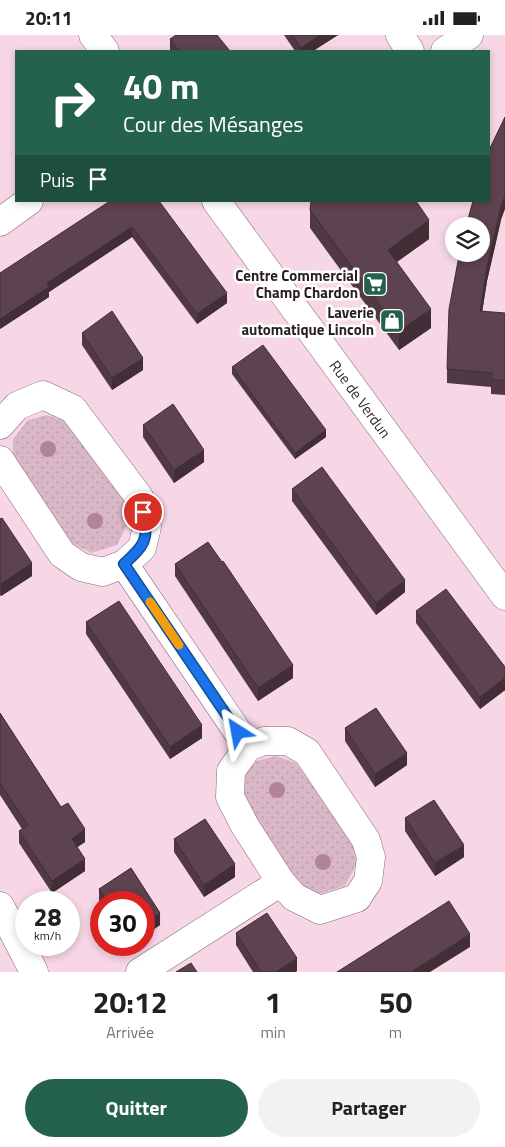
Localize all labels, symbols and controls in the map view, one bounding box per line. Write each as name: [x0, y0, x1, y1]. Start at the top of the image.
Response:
text: 20:11: [25, 3, 72, 32]
text: 40 m: [123, 59, 199, 113]
icon: right: [40, 70, 105, 135]
text: Cour des Mésanges: [123, 107, 304, 141]
text: Puis: [40, 165, 74, 194]
icon: arrive: [84, 165, 112, 193]
map controls: [445, 217, 490, 262]
button: layers: [445, 217, 490, 262]
place label: Centre Commercial Champ Chardon: [235, 264, 358, 304]
supermarket icon: Centre Commercial Champ Chardon: [362, 271, 388, 297]
place label: Laverie automatique Lincoln: [241, 301, 374, 341]
shop icon: Laverie automatique Lincoln: [379, 308, 405, 334]
street label: Rue de Verdun: [324, 355, 397, 443]
pin: [122, 491, 164, 533]
icon: arrive: [129, 498, 157, 526]
position arrow: [211, 705, 263, 757]
speed limit sign: 30: [90, 891, 155, 956]
text: 28: [33, 898, 62, 936]
text: km/h: [34, 926, 61, 945]
text: 20:12: [93, 979, 168, 1025]
text: 1: [265, 979, 282, 1025]
text: 50: [379, 979, 412, 1025]
text: Arrivée: [106, 1020, 154, 1044]
text: min: [260, 1020, 286, 1044]
text: m: [389, 1020, 402, 1044]
button: Quitter: [25, 1079, 248, 1137]
button: Partager: [258, 1079, 480, 1137]

